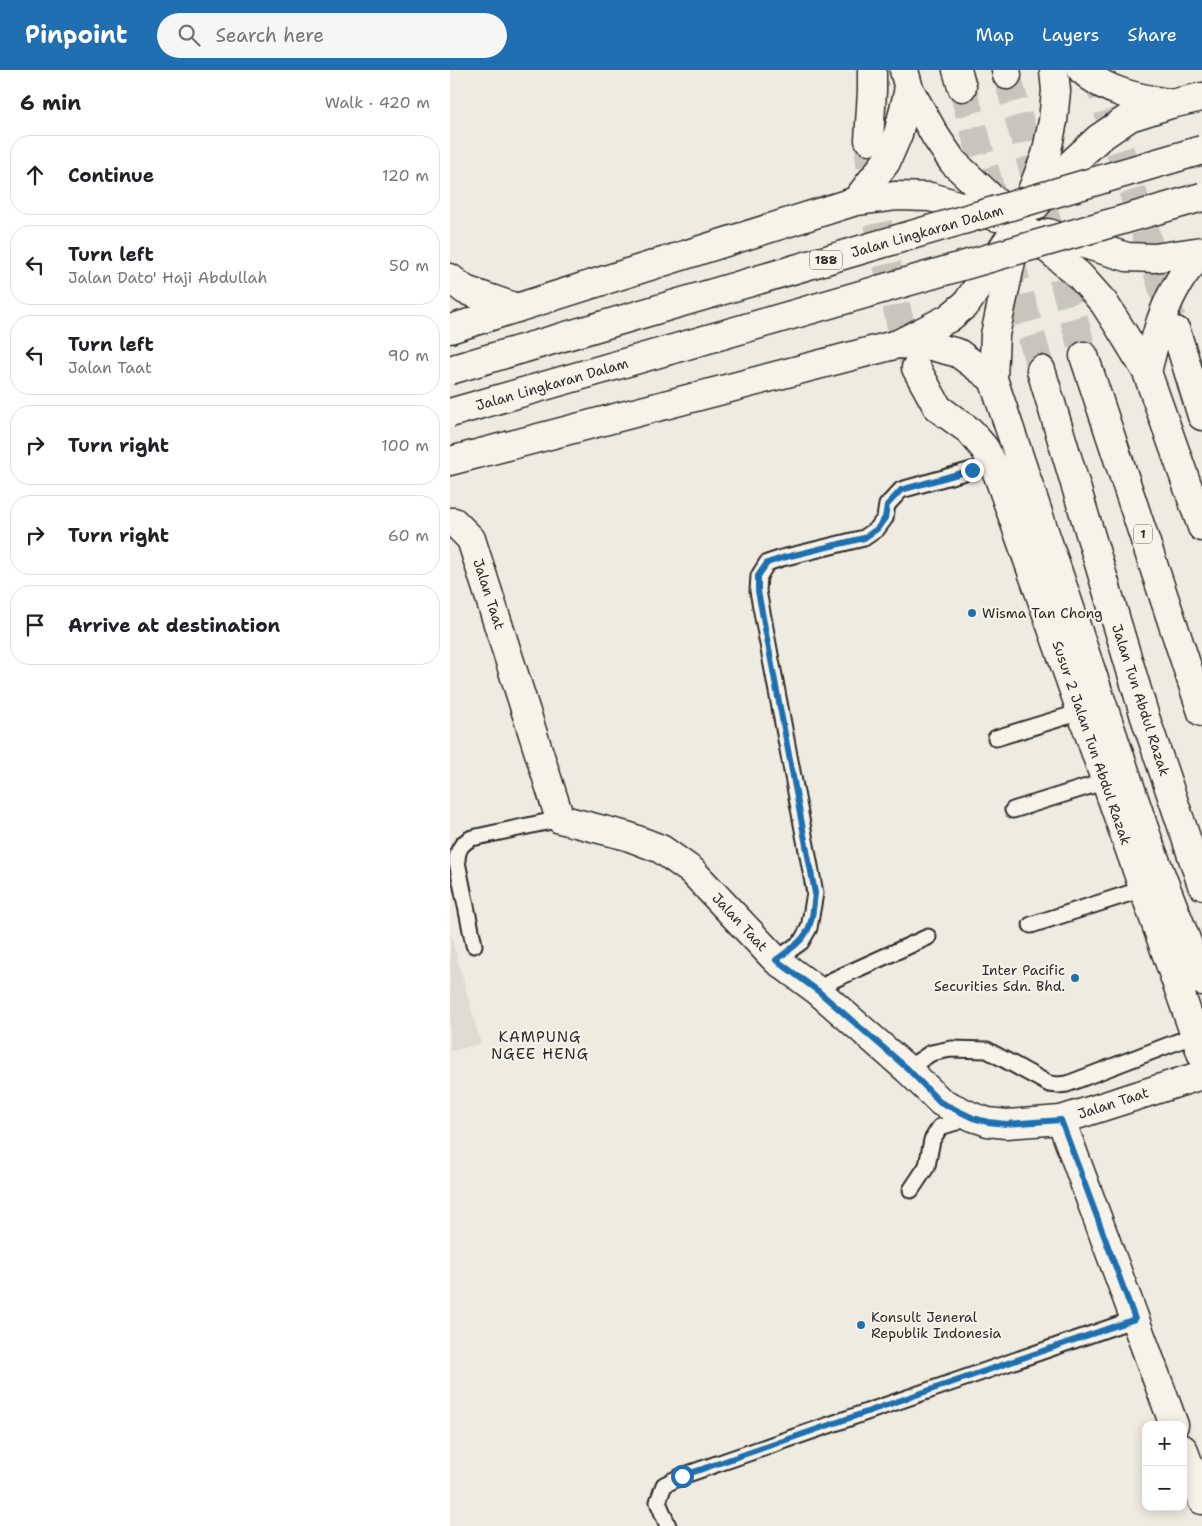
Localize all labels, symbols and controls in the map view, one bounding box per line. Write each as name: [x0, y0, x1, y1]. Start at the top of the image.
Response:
search box: [157, 13, 507, 58]
text: Pinpoint: [25, 19, 127, 51]
icon: search: [175, 21, 203, 49]
text: Search here: [215, 23, 324, 48]
text: Map: [976, 23, 1014, 47]
text: Layers: [1042, 23, 1099, 47]
text: Share: [1127, 23, 1177, 47]
text: 6 min: [20, 89, 81, 117]
text: Walk · 420 m: [325, 92, 430, 113]
icon: ahead: [21, 161, 49, 189]
text: Continue: [68, 163, 154, 188]
text: 120 m: [382, 165, 429, 186]
street label: Jalan Lingkaran Dalam: [849, 201, 1005, 261]
text: Turn left: [68, 242, 154, 267]
road number: 188: [810, 250, 842, 270]
icon: left: [21, 251, 49, 279]
text: 50 m: [389, 255, 429, 276]
text: Jalan Dato' Haji Abdullah: [68, 267, 268, 288]
text: Turn left: [68, 332, 154, 357]
icon: left: [21, 341, 49, 369]
text: 90 m: [388, 345, 429, 366]
street label: Jalan Lingkaran Dalam: [474, 354, 630, 414]
text: Jalan Taat: [68, 357, 152, 378]
icon: right: [21, 431, 49, 459]
text: Turn right: [68, 433, 169, 458]
text: 100 m: [381, 435, 429, 456]
route end: [961, 459, 984, 482]
icon: right: [21, 521, 49, 549]
text: Turn right: [68, 523, 169, 548]
road number: 1: [1134, 524, 1152, 544]
text: 60 m: [388, 525, 429, 546]
street label: Jalan Taat: [469, 556, 509, 632]
place label: Wisma Tan Chong: [982, 604, 1103, 622]
marker: Wisma Tan Chong: [966, 607, 978, 619]
icon: arrive: [21, 611, 49, 639]
text: Arrive at destination: [68, 613, 280, 638]
street label: Jalan Tun Abdul Razak: [1108, 622, 1174, 778]
street label: Susur 2 Jalan Tun Abdul Razak: [1049, 639, 1135, 847]
street label: Jalan Taat: [708, 889, 772, 955]
place label: Inter Pacific Securities Sdn. Bhd.: [934, 961, 1065, 995]
marker: Inter Pacific Securities Sdn. Bhd.: [1069, 972, 1081, 984]
district label: KAMPUNG NGEE HENG: [491, 1027, 589, 1064]
street label: Jalan Taat: [1075, 1083, 1151, 1123]
place label: Konsult Jeneral Republik Indonesia: [871, 1308, 1002, 1342]
marker: Konsult Jeneral Republik Indonesia: [855, 1319, 867, 1331]
map controls: [1142, 1421, 1187, 1511]
button: +: [1142, 1421, 1187, 1466]
route start: [671, 1465, 694, 1488]
button: −: [1142, 1466, 1187, 1511]

